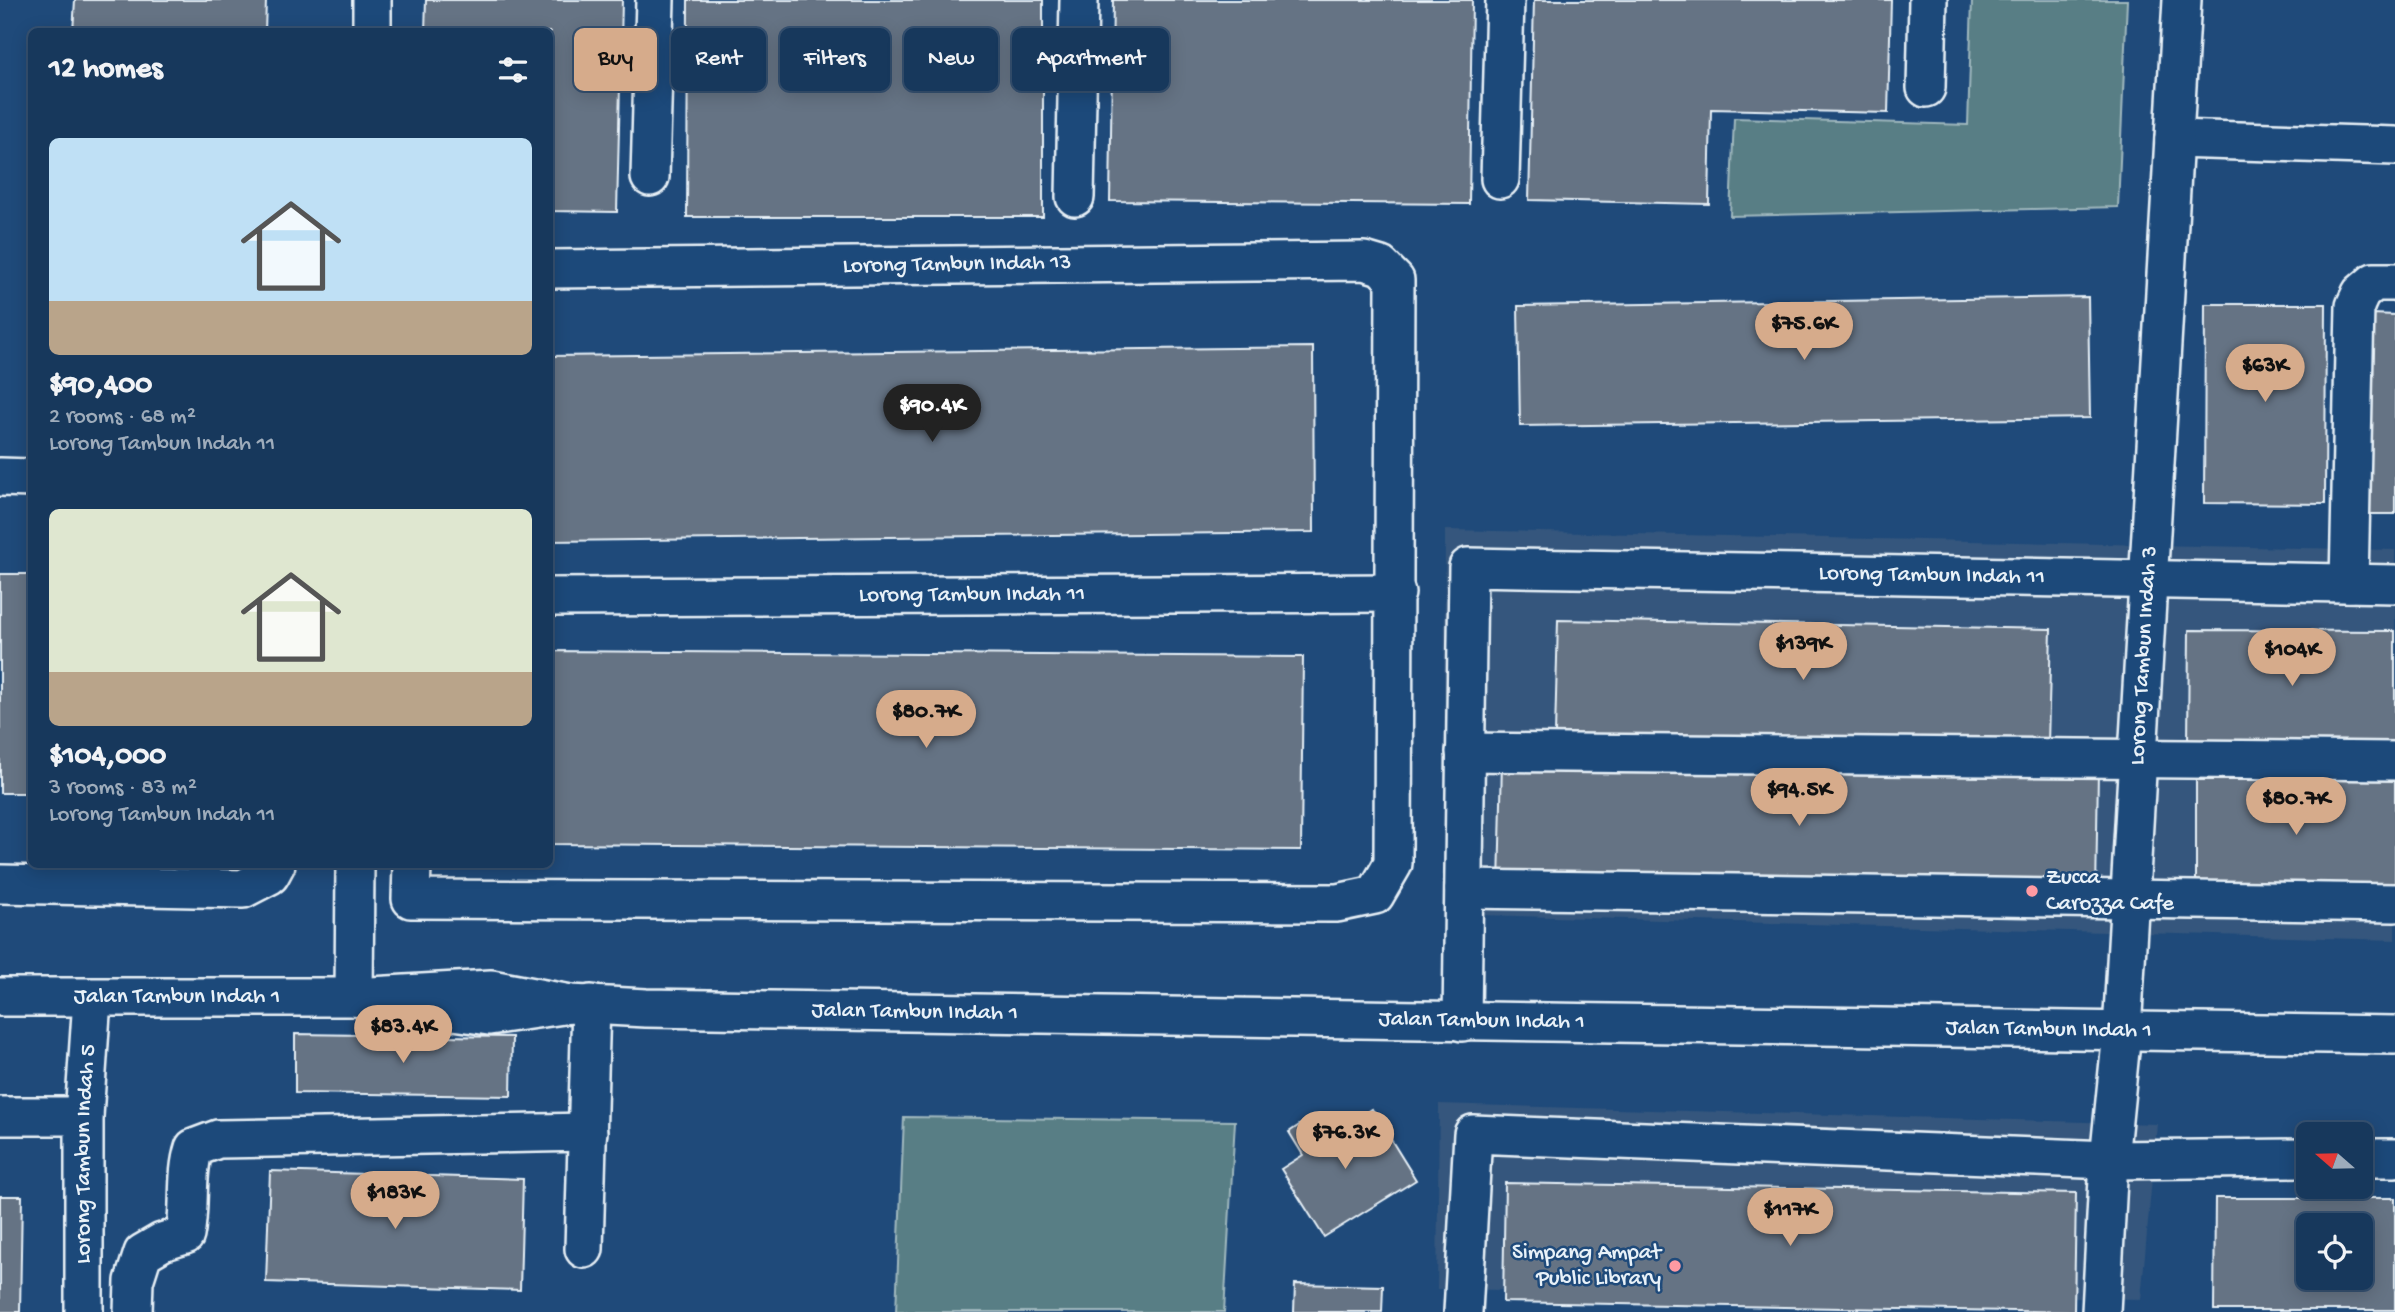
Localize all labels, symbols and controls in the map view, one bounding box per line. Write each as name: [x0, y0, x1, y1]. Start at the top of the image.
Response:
chip: Buy: [574, 28, 657, 91]
chip: Rent: [671, 28, 766, 91]
chip: Filters: [780, 28, 890, 91]
chip: New: [904, 28, 998, 91]
chip: Apartment: [1012, 28, 1169, 91]
icon: filters: [494, 51, 532, 89]
text: 12 homes: [49, 53, 162, 88]
icon: home: [228, 183, 354, 309]
street label: Lorong Tambun Indah 13: [842, 250, 1072, 280]
pin: $75.6K: [1747, 302, 1861, 362]
text: $75.6K: [1771, 311, 1837, 338]
pin: $63K: [2224, 344, 2306, 404]
text: $63K: [2242, 353, 2288, 380]
text: $90,400: [49, 369, 152, 404]
pin: $90.4K: [875, 384, 989, 444]
text: $90.4K: [899, 393, 965, 420]
text: 2 rooms · 68 m²: [49, 404, 196, 431]
text: Lorong Tambun Indah 11: [49, 431, 275, 458]
street label: Lorong Tambun Indah 3: [2124, 545, 2164, 766]
icon: home: [228, 554, 354, 680]
street label: Lorong Tambun Indah 11: [1818, 560, 2045, 591]
street label: Lorong Tambun Indah 11: [859, 581, 1085, 609]
pin: $139K: [1754, 622, 1852, 682]
pin: $104K: [2243, 628, 2341, 688]
text: $139K: [1775, 631, 1831, 658]
text: $104K: [2264, 637, 2320, 664]
pin: $80.7K: [869, 690, 983, 750]
text: $80.7K: [892, 699, 960, 726]
text: $104,000: [49, 740, 166, 775]
pin: $94.5K: [1742, 768, 1856, 828]
text: 3 rooms · 83 m²: [49, 775, 197, 802]
text: $94.5K: [1767, 777, 1831, 804]
pin: $80.7K: [2239, 778, 2353, 837]
text: $80.7K: [2262, 786, 2330, 813]
text: Lorong Tambun Indah 11: [49, 802, 275, 829]
place label: Zucca Carozza Cafe: [2046, 865, 2175, 918]
marker: Zucca Carozza Cafe: [2024, 883, 2040, 899]
street label: Jalan Tambun Indah 1: [74, 984, 280, 1011]
street label: Jalan Tambun Indah 1: [811, 997, 1018, 1027]
pin: $83.4K: [346, 1006, 460, 1065]
street label: Jalan Tambun Indah 1: [1378, 1006, 1585, 1036]
text: $83.4K: [370, 1014, 436, 1041]
street label: Jalan Tambun Indah 1: [1945, 1015, 2152, 1045]
street label: Lorong Tambun Indah 5: [70, 1043, 102, 1264]
pin: $76.3K: [1288, 1112, 1402, 1171]
text: $76.3K: [1312, 1120, 1378, 1147]
north arrow: [2296, 1122, 2373, 1199]
map controls: [2296, 1122, 2373, 1290]
pin: $183K: [346, 1172, 444, 1231]
text: $183K: [367, 1180, 423, 1207]
pin: $117K: [1741, 1188, 1839, 1248]
text: $117K: [1763, 1197, 1817, 1224]
button: locate: [2296, 1213, 2373, 1290]
place label: Simpang Ampat Public Library: [1512, 1240, 1663, 1293]
marker: Simpang Ampat Public Library: [1667, 1258, 1683, 1274]

